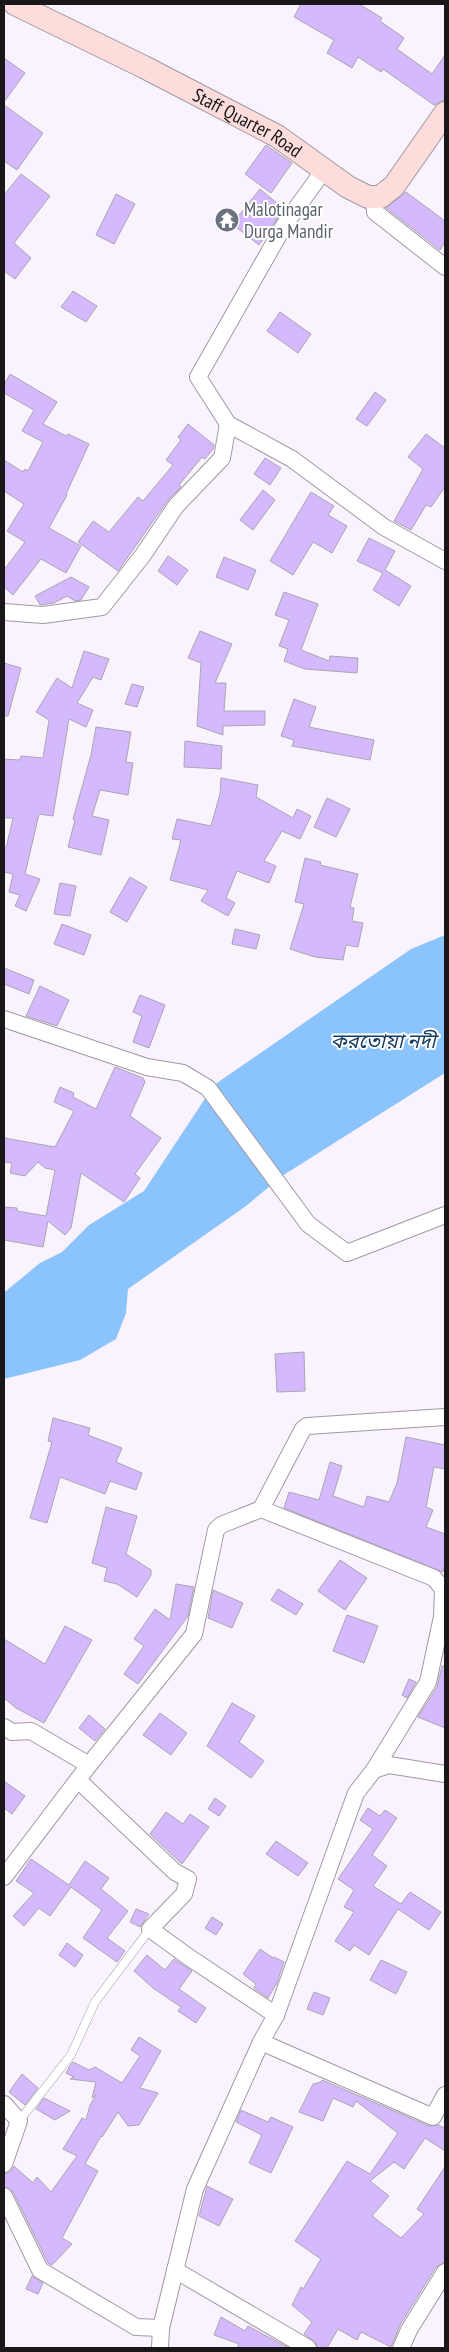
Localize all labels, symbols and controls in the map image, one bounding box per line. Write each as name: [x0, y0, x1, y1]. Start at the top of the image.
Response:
street label: Staff Quarter Road: [189, 82, 307, 162]
place label: Malotinagar Durga Mandir: [244, 197, 334, 243]
temple icon: Malotinagar Durga Mandir: [214, 207, 240, 233]
water label: করতোয়া নদী: [330, 1028, 439, 1054]

